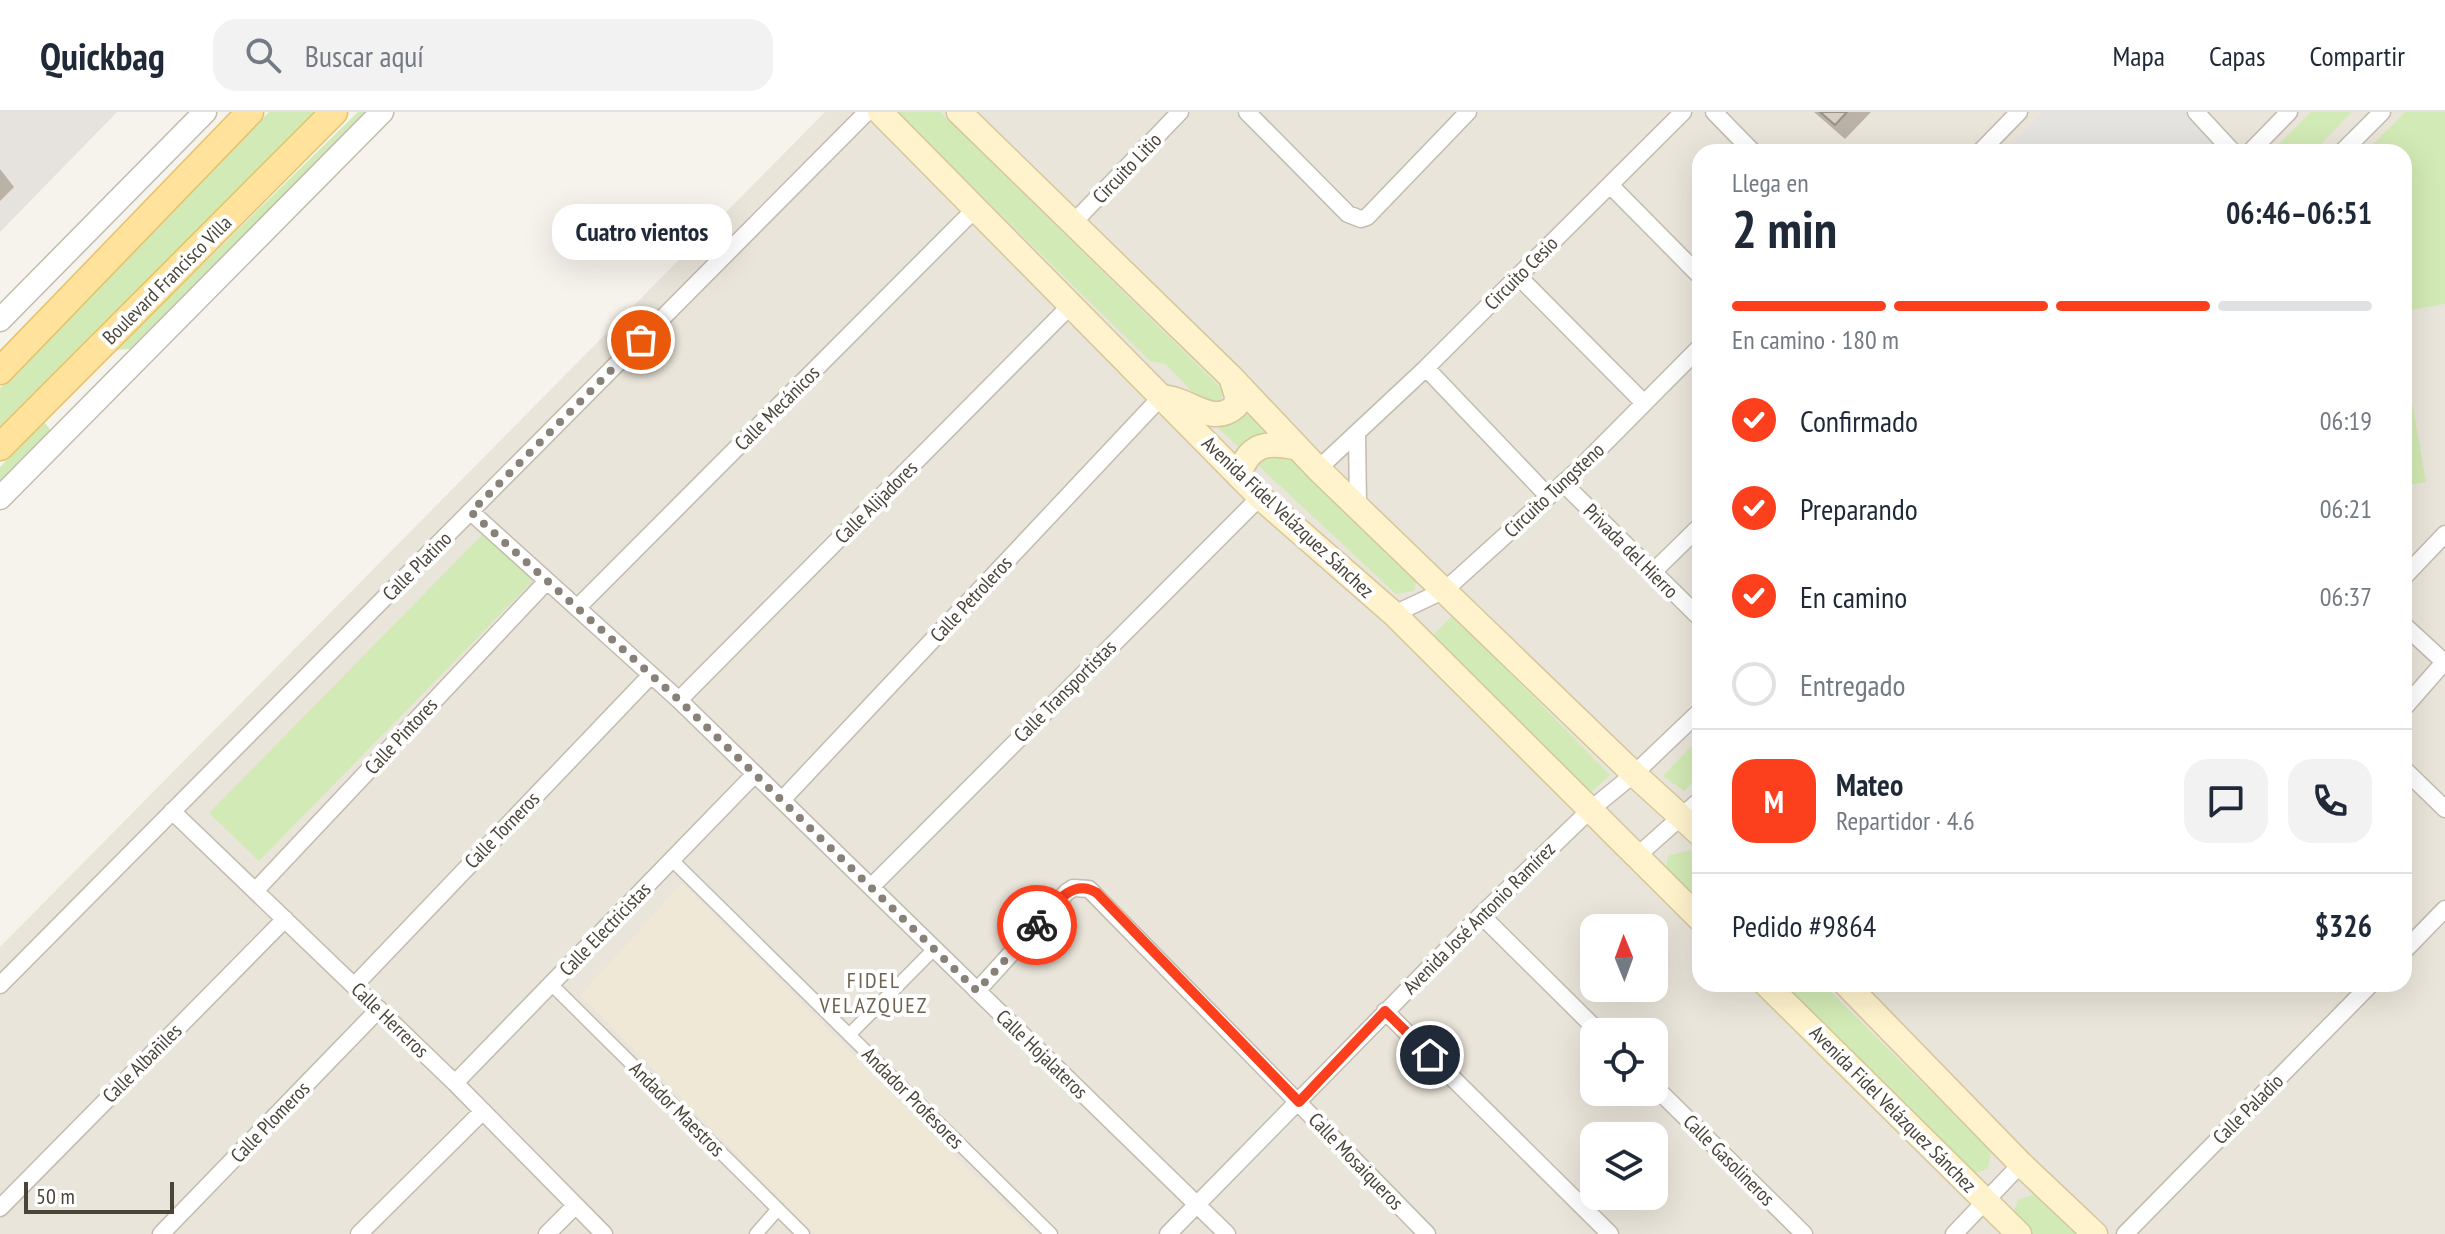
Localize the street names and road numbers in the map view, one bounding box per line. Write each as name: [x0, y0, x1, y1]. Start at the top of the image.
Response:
street label: Circuito Litio: [1087, 127, 1167, 209]
street label: Boulevard Francisco Villa: [97, 210, 237, 350]
street label: Circuito Cesio: [1479, 231, 1563, 315]
street label: Calle Mecánicos: [729, 360, 825, 456]
street label: Avenida Fidel Velázquez Sánchez: [1197, 430, 1379, 604]
street label: Circuito Tungsteno: [1498, 437, 1610, 543]
street label: Calle Alijadores: [829, 455, 923, 549]
street label: Privada del Hierro: [1578, 498, 1684, 604]
street label: Calle Platino: [377, 526, 457, 606]
street label: Calle Petroleros: [924, 550, 1018, 648]
street label: Calle Transportistas: [1008, 634, 1122, 748]
street label: Calle Pintores: [359, 692, 443, 780]
street label: Calle Torneros: [459, 786, 545, 874]
street label: Avenida José Antonio Ramírez: [1397, 836, 1561, 1000]
street label: Calle Electricistas: [554, 876, 657, 982]
street label: Calle Herreros: [346, 977, 434, 1063]
street label: Calle Hojalateros: [991, 1004, 1093, 1104]
street label: Calle Albañiles: [97, 1018, 187, 1108]
street label: Avenida Fidel Velázquez Sánchez: [1804, 1020, 1982, 1198]
street label: Andador Profesores: [857, 1042, 970, 1155]
street label: Andador Maestros: [624, 1056, 730, 1162]
street label: Calle Paladio: [2207, 1068, 2289, 1150]
street label: Calle Plomeros: [225, 1076, 315, 1168]
street label: Calle Mosaiqueros: [1303, 1107, 1409, 1215]
street label: Calle Gasolineros: [1678, 1109, 1780, 1211]

